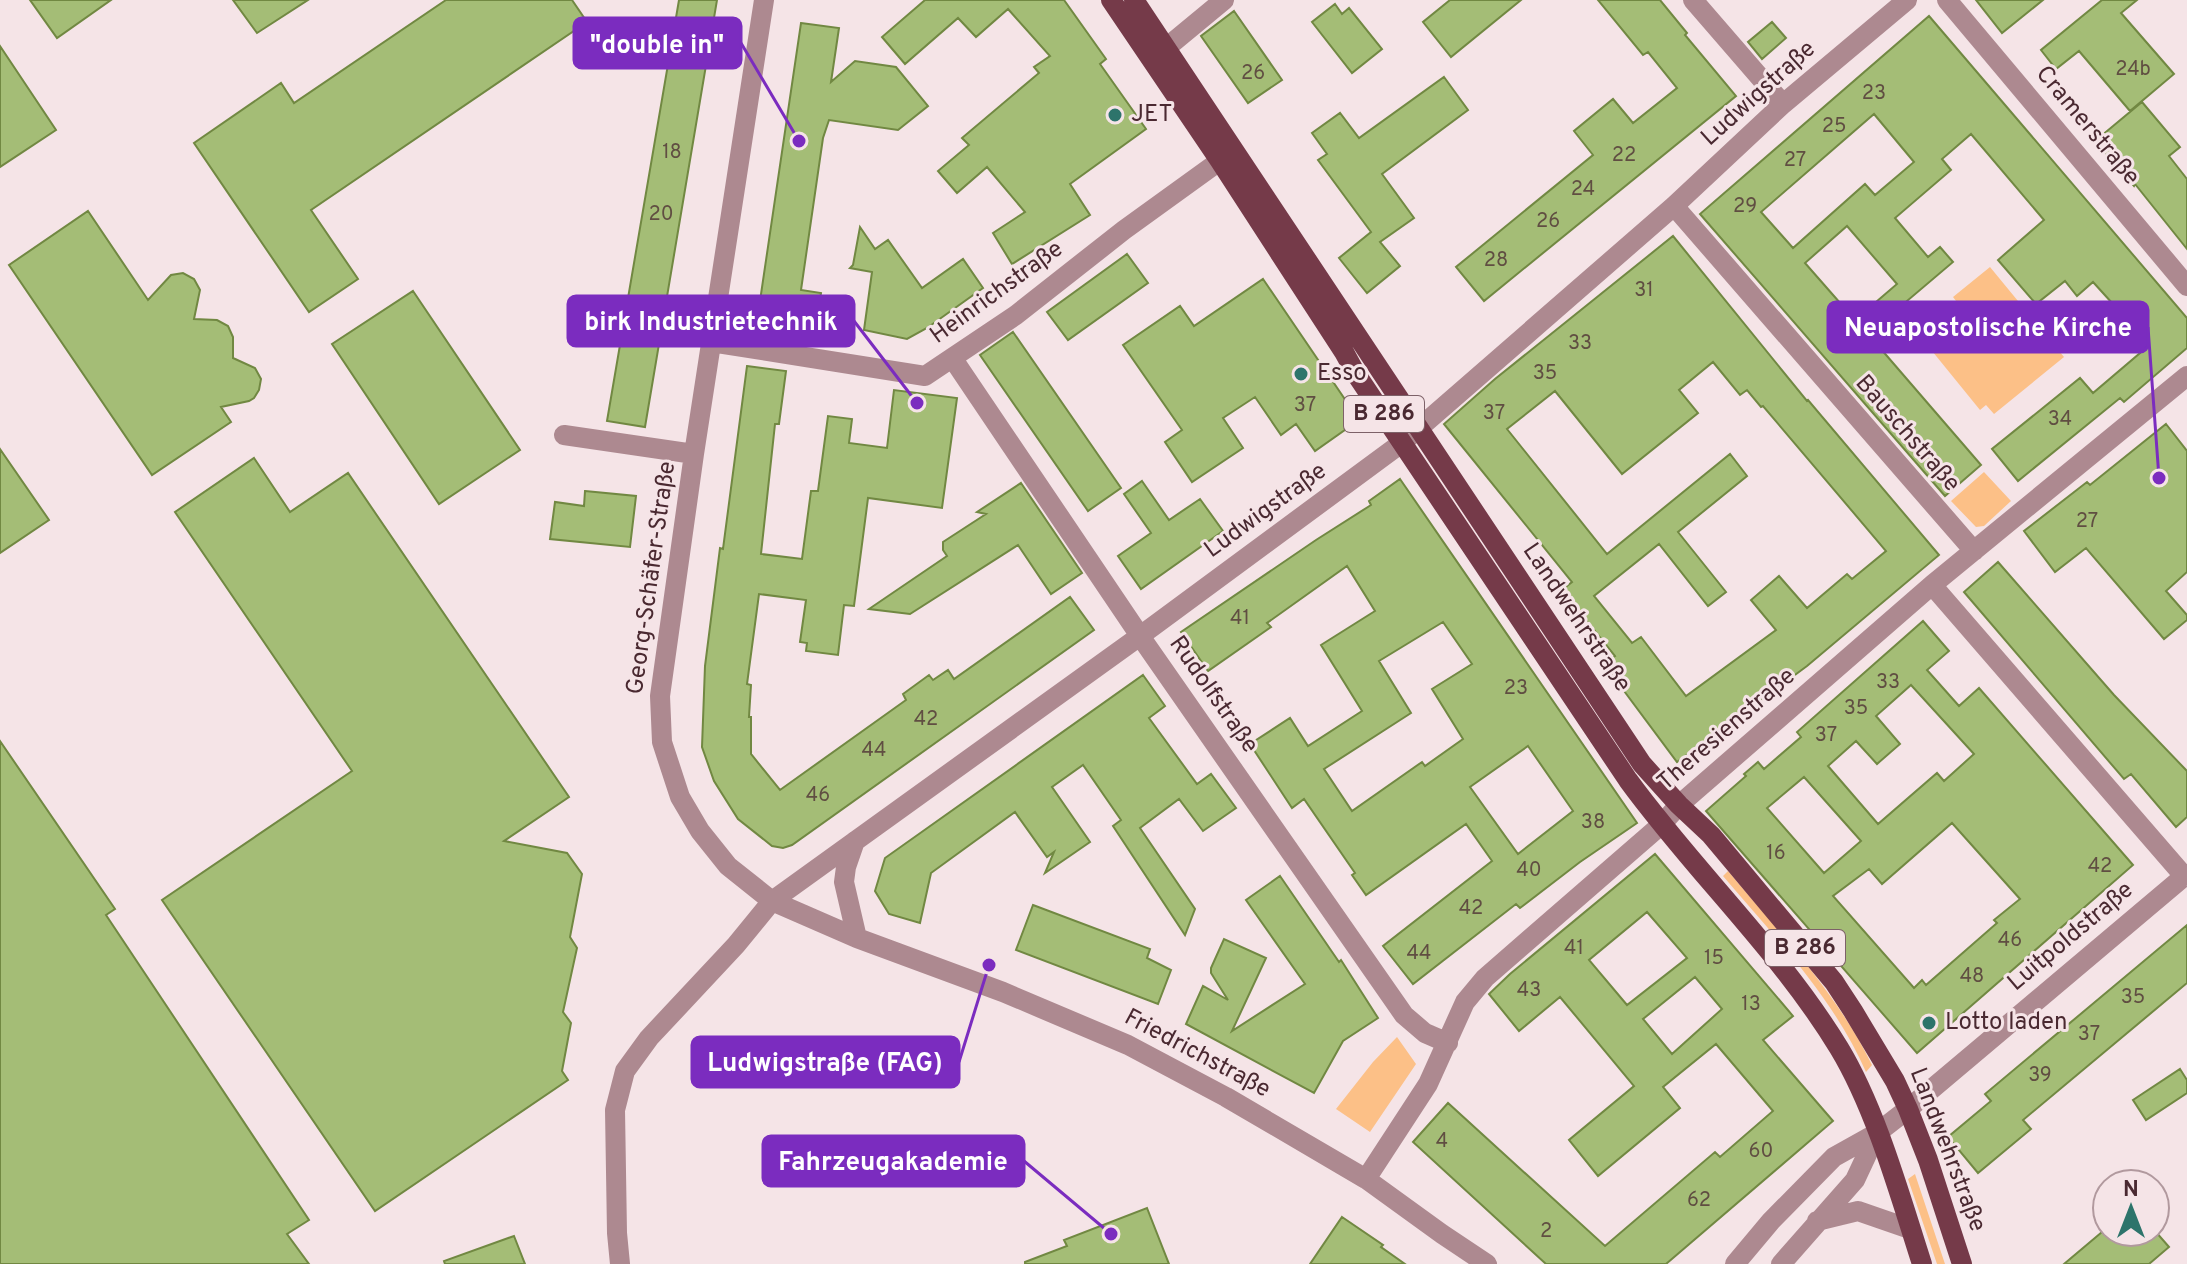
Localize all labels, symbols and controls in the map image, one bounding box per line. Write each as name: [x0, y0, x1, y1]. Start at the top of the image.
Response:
callout: "double in": [574, 18, 741, 68]
text: "double in": [590, 30, 724, 63]
street label: Ludwigstraße: [1696, 35, 1822, 153]
house number: 24b: [2115, 57, 2151, 83]
street label: Cramerstraße: [2028, 60, 2146, 192]
house number: 26: [1241, 61, 1265, 87]
house number: 23: [1862, 81, 1886, 107]
place label: JET: [1131, 100, 1172, 130]
marker: JET: [1106, 106, 1124, 124]
house number: 25: [1822, 114, 1846, 140]
house number: 18: [662, 140, 682, 166]
house number: 22: [1612, 143, 1636, 169]
house number: 27: [1784, 148, 1806, 174]
house number: 24: [1571, 177, 1595, 203]
house number: 29: [1733, 194, 1757, 220]
house number: 20: [648, 202, 674, 228]
house number: 26: [1536, 209, 1560, 235]
street label: Heinrichstraße: [925, 235, 1069, 351]
house number: 28: [1484, 248, 1508, 274]
house number: 31: [1634, 278, 1654, 304]
callout: birk Industrietechnik: [568, 296, 854, 346]
callout: Neuapostolische Kirche: [1828, 302, 2148, 352]
text: birk Industrietechnik: [584, 307, 838, 340]
text: Neuapostolische Kirche: [1844, 313, 2132, 346]
house number: 33: [1568, 331, 1592, 357]
place label: Esso: [1317, 359, 1367, 389]
house number: 35: [1533, 361, 1557, 387]
marker: Esso: [1292, 365, 1310, 383]
street label: Bauschstraße: [1848, 369, 1966, 499]
house number: 37: [1294, 393, 1316, 419]
road number: B 286: [1344, 396, 1424, 432]
house number: 37: [1483, 401, 1505, 427]
house number: 34: [2048, 407, 2072, 433]
street label: Ludwigstraße: [1199, 457, 1333, 565]
street label: Georg-Schäfer-Straße: [621, 459, 683, 697]
house number: 27: [2076, 509, 2098, 535]
street label: Landwehrstraße: [1515, 538, 1637, 698]
house number: 41: [1230, 606, 1250, 632]
street label: Rudolfstraße: [1162, 631, 1264, 759]
street label: Theresienstraße: [1652, 662, 1802, 798]
house number: 33: [1876, 670, 1900, 696]
house number: 23: [1504, 676, 1528, 702]
house number: 35: [1844, 696, 1868, 722]
house number: 42: [914, 707, 938, 733]
house number: 37: [1815, 723, 1837, 749]
house number: 44: [862, 738, 886, 764]
house number: 46: [806, 783, 830, 809]
house number: 38: [1581, 810, 1605, 836]
house number: 16: [1766, 841, 1786, 867]
house number: 42: [2088, 854, 2112, 880]
house number: 40: [1516, 858, 1542, 884]
street label: Luitpoldstraße: [2002, 876, 2140, 998]
house number: 42: [1459, 896, 1483, 922]
house number: 46: [1998, 928, 2022, 954]
road number: B 286: [1765, 930, 1845, 966]
house number: 41: [1564, 936, 1584, 962]
house number: 44: [1407, 941, 1431, 967]
house number: 15: [1704, 946, 1724, 972]
house number: 48: [1960, 964, 1984, 990]
house number: 43: [1517, 978, 1541, 1004]
house number: 35: [2121, 985, 2145, 1011]
house number: 13: [1741, 992, 1761, 1018]
street label: Friedrichstraße: [1119, 1003, 1275, 1105]
place label: Lotto laden: [1945, 1008, 2068, 1038]
marker: Lotto laden: [1920, 1014, 1938, 1032]
house number: 37: [2078, 1022, 2100, 1048]
callout: Ludwigstraße (FAG): [692, 1037, 959, 1087]
text: Ludwigstraße (FAG): [707, 1048, 943, 1081]
house number: 39: [2028, 1063, 2052, 1089]
street label: Landwehrstraße: [1902, 1064, 1992, 1236]
house number: 4: [1436, 1129, 1448, 1155]
callout: Fahrzeugakademie: [763, 1136, 1024, 1186]
house number: 60: [1749, 1139, 1773, 1165]
text: Fahrzeugakademie: [778, 1147, 1008, 1180]
north arrow: [2091, 1168, 2171, 1248]
text: N: [2123, 1177, 2139, 1204]
house number: 62: [1687, 1188, 1711, 1214]
house number: 2: [1540, 1219, 1552, 1245]

